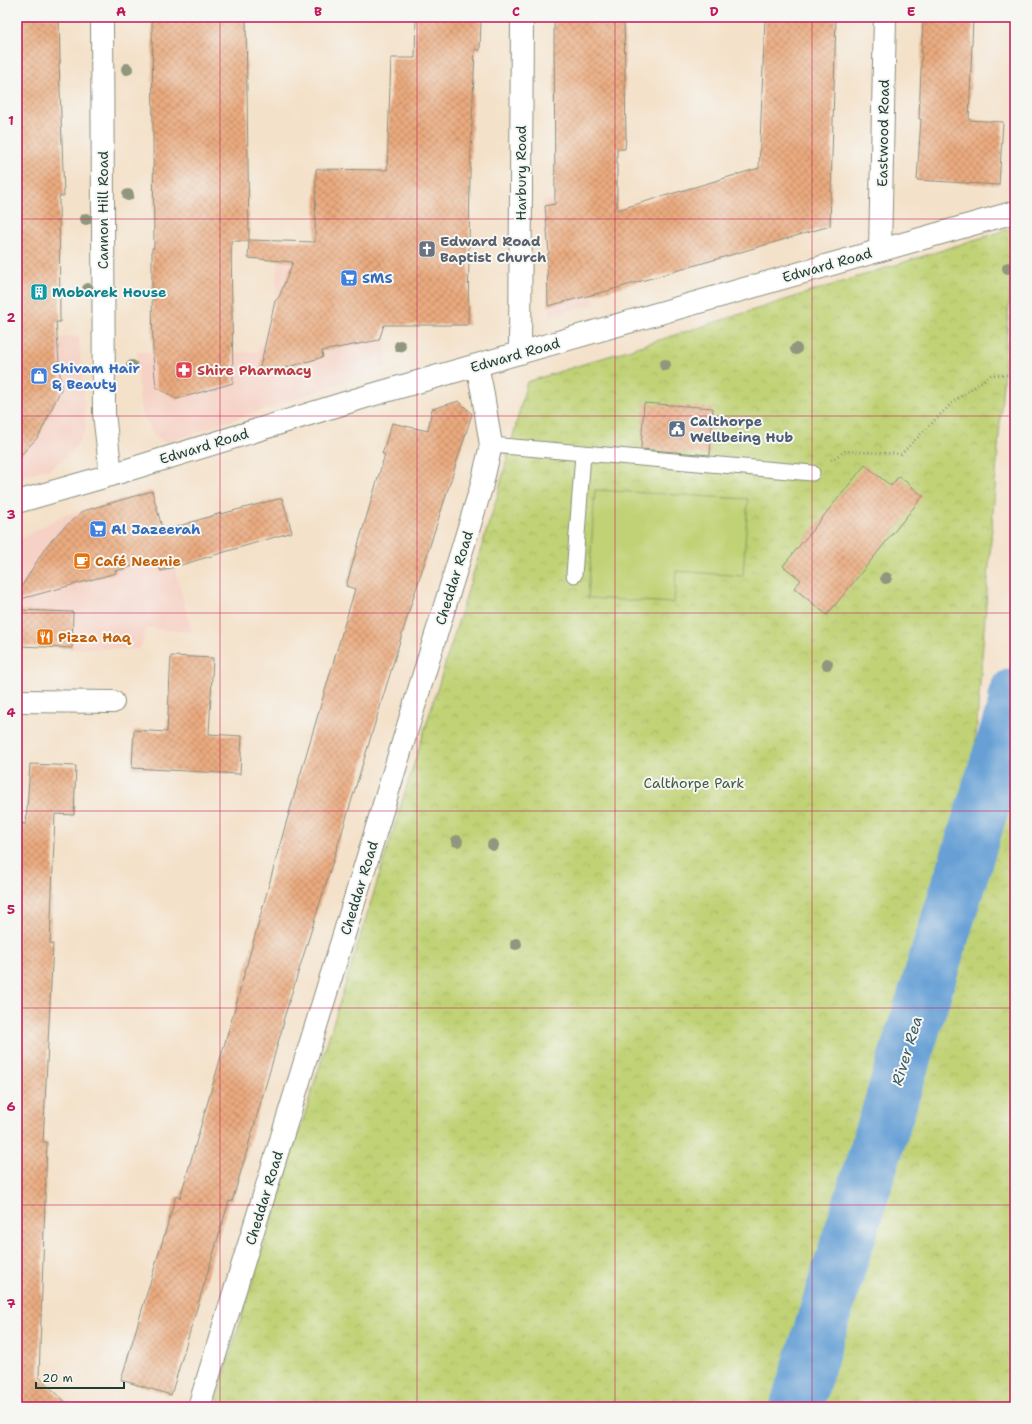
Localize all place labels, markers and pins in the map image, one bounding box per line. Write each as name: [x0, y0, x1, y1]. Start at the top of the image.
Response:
place label: Edward Road Baptist Church: [440, 232, 546, 266]
church icon: Edward Road Baptist Church: [417, 239, 437, 259]
supermarket icon: SMS: [339, 268, 359, 288]
place label: SMS: [362, 269, 392, 287]
building icon: Mobarek House: [29, 282, 49, 302]
place label: Mobarek House: [52, 283, 166, 301]
place label: Shivam Hair & Beauty: [52, 359, 140, 393]
pharmacy icon: Shire Pharmacy: [174, 360, 194, 380]
place label: Shire Pharmacy: [197, 361, 312, 379]
shop icon: Shivam Hair & Beauty: [29, 366, 49, 386]
place label: Calthorpe Wellbeing Hub: [690, 412, 793, 446]
public building icon: Calthorpe Wellbeing Hub: [667, 419, 687, 439]
supermarket icon: Al Jazeerah: [88, 519, 108, 539]
place label: Al Jazeerah: [111, 520, 200, 538]
cafe icon: Café Neenie: [72, 551, 92, 571]
place label: Café Neenie: [95, 552, 181, 570]
restaurant icon: Pizza Haq: [35, 627, 55, 647]
place label: Pizza Haq: [58, 628, 132, 646]

